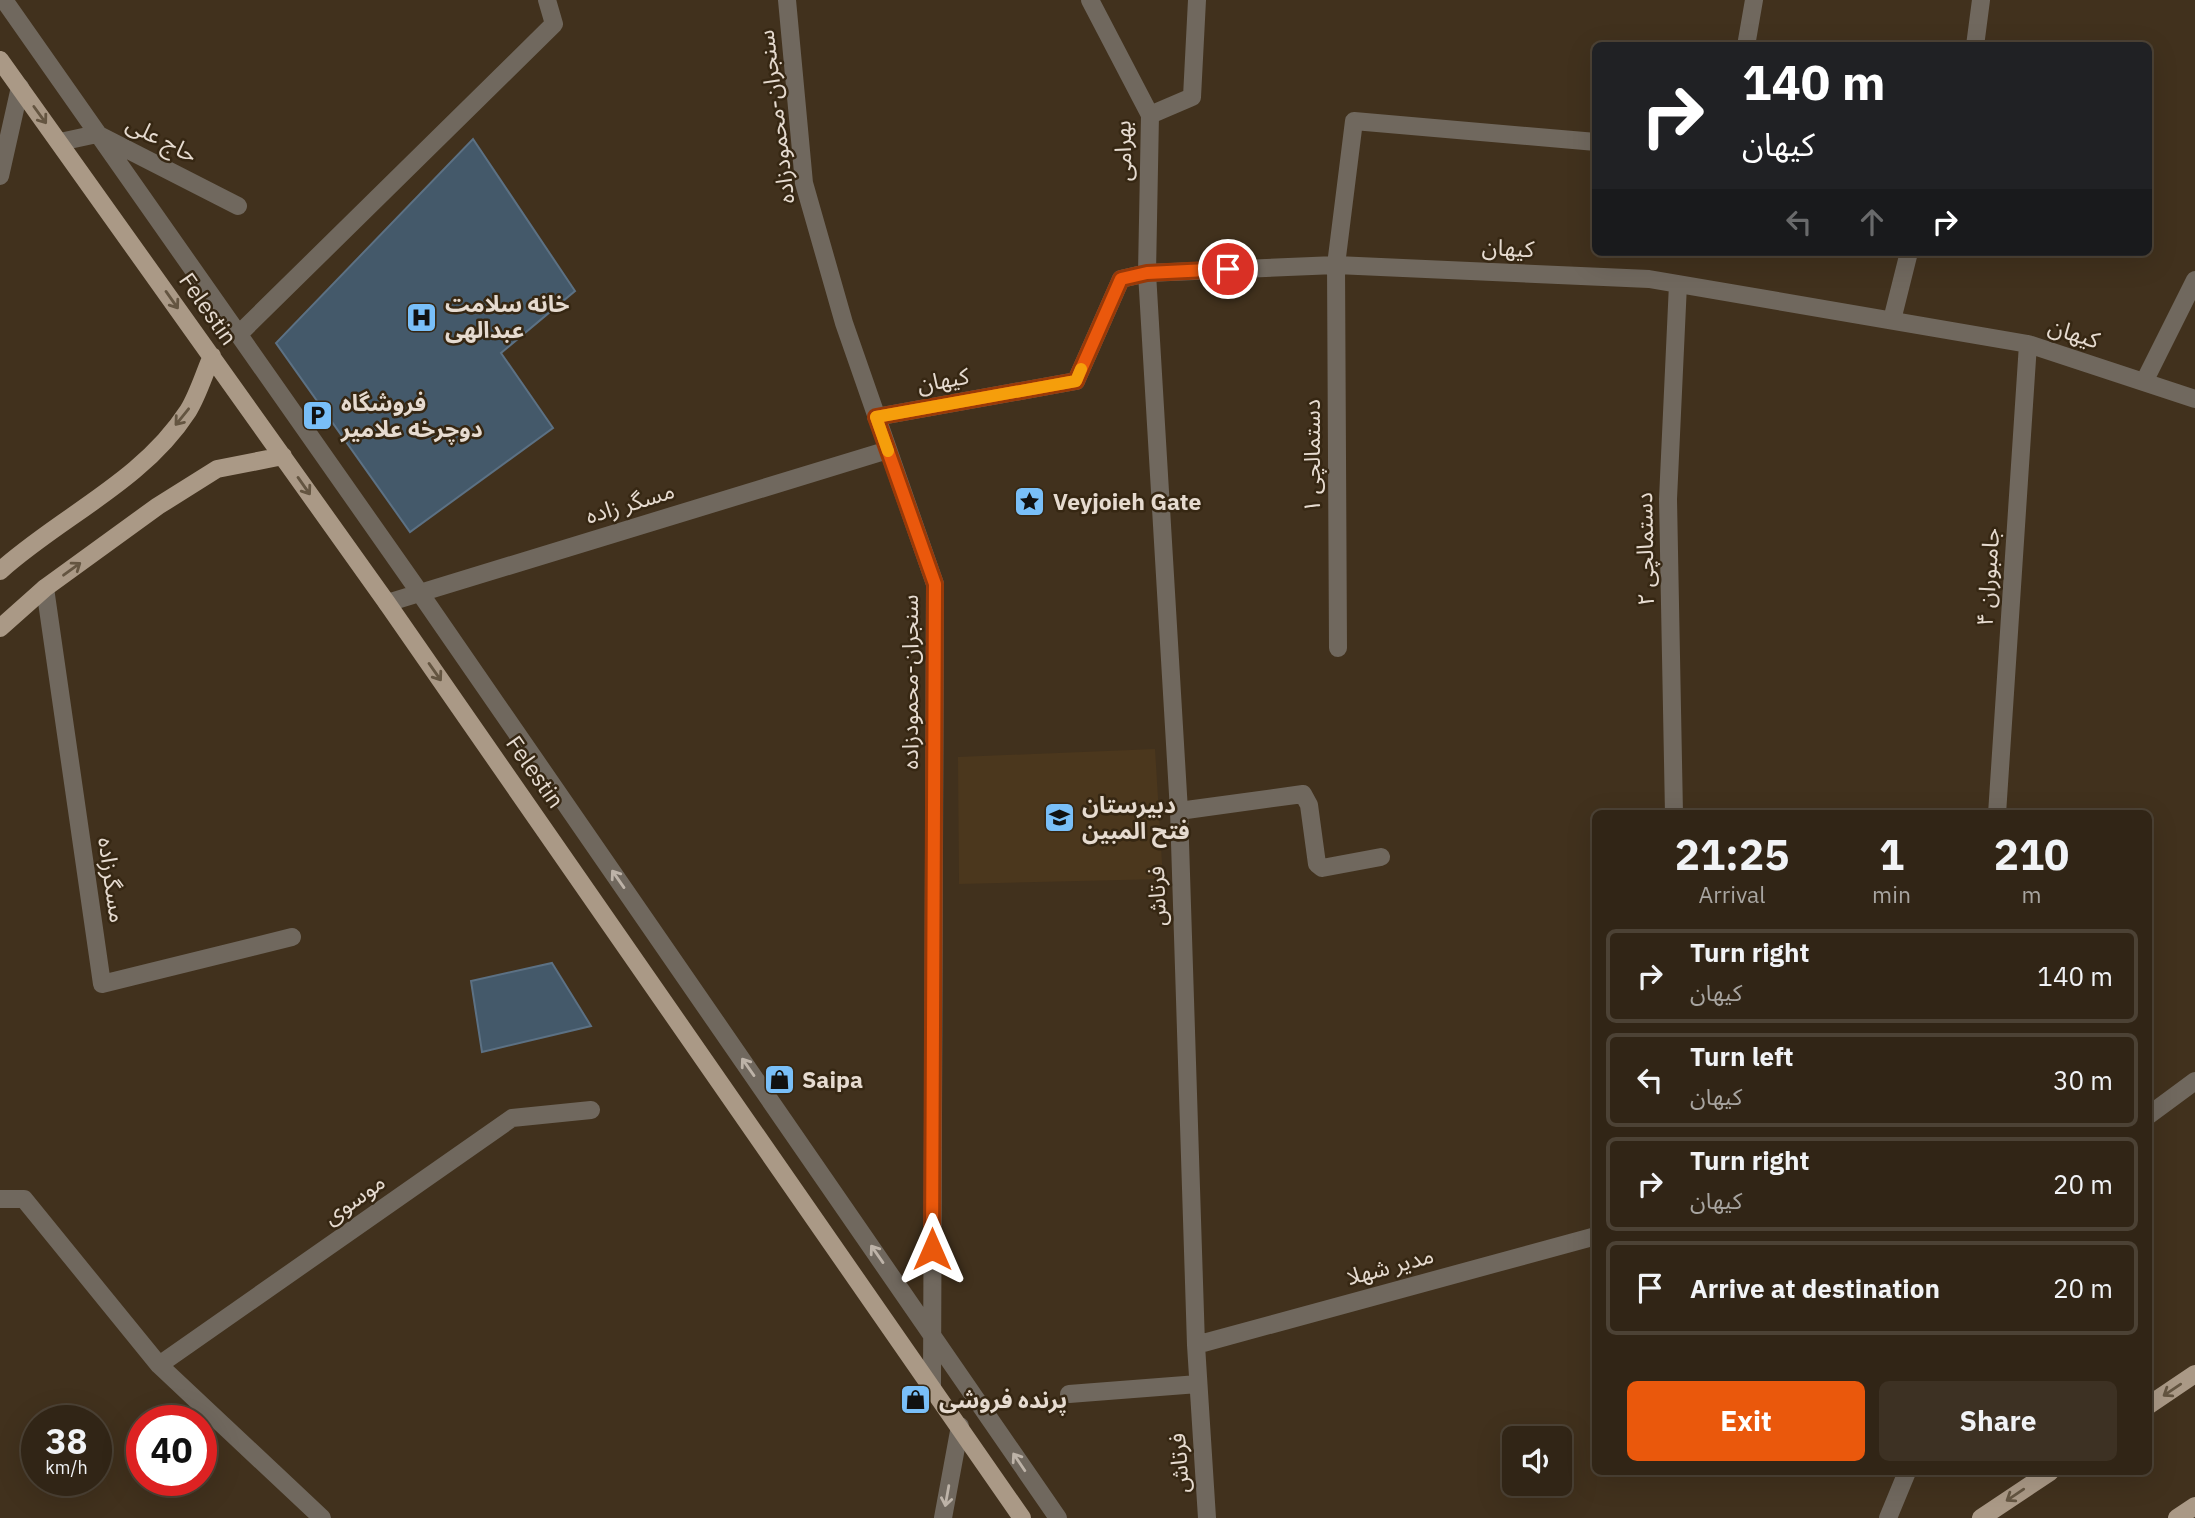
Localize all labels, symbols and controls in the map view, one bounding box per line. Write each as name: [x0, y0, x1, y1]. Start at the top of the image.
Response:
street label: سنجران-محمودزاده: [749, 28, 801, 206]
text: 140 m: [1742, 50, 1886, 113]
icon: right: [1627, 70, 1718, 161]
one-way arrow: [33, 105, 47, 124]
street label: حاج علی: [121, 108, 203, 171]
street label: بهرامی: [1106, 120, 1138, 182]
text: کیهان: [1742, 123, 1815, 165]
icon: left: [1780, 203, 1818, 241]
icon: ahead: [1853, 203, 1891, 241]
icon: right: [1926, 203, 1964, 241]
street label: کیهان: [1481, 231, 1535, 263]
pin: [1198, 239, 1258, 299]
icon: arrive: [1209, 250, 1247, 288]
street label: Felestin: [173, 266, 245, 351]
place label: خانه سلامت عبدالهی: [445, 288, 569, 344]
one-way arrow: [165, 290, 179, 309]
hospital icon: خانه سلامت عبدالهی: [405, 300, 439, 334]
street label: کیهان: [2045, 310, 2104, 355]
street label: کیهان: [915, 360, 972, 398]
place label: فروشگاه دوچرخه علامیر: [340, 387, 483, 445]
parking icon: فروشگاه دوچرخه علامیر: [301, 399, 335, 433]
street label: دستمالچی ۱: [1296, 399, 1327, 513]
one-way arrow: [174, 408, 190, 426]
street label: مسگر زاده: [582, 474, 678, 530]
one-way arrow: [297, 476, 311, 495]
place icon: Veyjoieh Gate: [1013, 485, 1047, 519]
place label: Veyjoieh Gate: [1053, 486, 1202, 516]
street label: دستمالچی ۲: [1628, 492, 1661, 606]
street label: جامبوران ۴: [1969, 527, 2005, 627]
one-way arrow: [62, 562, 81, 576]
street label: سنجران-محمودزاده: [894, 595, 924, 769]
one-way arrow: [428, 662, 442, 681]
street label: Felestin: [500, 729, 572, 814]
place label: دبیرستان فتح المبین: [1082, 789, 1190, 848]
school or university icon: دبیرستان فتح المبین: [1042, 801, 1076, 835]
text: 21:25: [1675, 827, 1789, 882]
text: 1: [1879, 827, 1904, 882]
text: 210: [1994, 827, 2069, 882]
street label: مسگرزاده: [92, 835, 134, 925]
street label: فرتاش: [1140, 865, 1172, 927]
one-way arrow: [611, 870, 625, 890]
text: Arrival: [1699, 879, 1766, 909]
text: min: [1872, 879, 1911, 909]
text: m: [2021, 879, 2042, 909]
text: Turn right: [1690, 935, 1809, 969]
icon: right: [1631, 957, 1669, 995]
text: 140 m: [2037, 959, 2113, 993]
text: کیهان: [1690, 977, 1742, 1007]
text: Turn left: [1690, 1039, 1793, 1073]
one-way arrow: [741, 1058, 755, 1077]
icon: left: [1631, 1061, 1669, 1099]
shop icon: Saipa: [762, 1063, 796, 1097]
text: 30 m: [2053, 1063, 2113, 1097]
place label: Saipa: [802, 1064, 863, 1094]
text: کیهان: [1690, 1081, 1742, 1111]
text: Turn right: [1690, 1143, 1809, 1177]
icon: right: [1631, 1165, 1669, 1203]
street label: موسوی: [316, 1166, 390, 1230]
text: 20 m: [2053, 1167, 2113, 1201]
text: کیهان: [1690, 1185, 1742, 1215]
position arrow: [895, 1212, 969, 1286]
street label: مدیر شهلا: [1343, 1239, 1437, 1291]
one-way arrow: [870, 1245, 884, 1264]
icon: arrive: [1631, 1269, 1669, 1307]
text: Arrive at destination: [1690, 1271, 1940, 1305]
text: 20 m: [2053, 1271, 2113, 1305]
button: Exit: [1627, 1381, 1865, 1461]
button: Share: [1879, 1381, 2117, 1461]
shop icon: پرنده فروشی: [899, 1383, 933, 1417]
one-way arrow: [2163, 1383, 2182, 1397]
place label: پرنده فروشی: [939, 1384, 1067, 1416]
speed limit sign: 40: [126, 1405, 217, 1496]
text: 38: [45, 1418, 88, 1464]
map controls: [1502, 1426, 1572, 1496]
button: sound: [1502, 1426, 1572, 1496]
street label: فرتاش: [1161, 1432, 1195, 1494]
one-way arrow: [1012, 1453, 1027, 1472]
text: km/h: [45, 1456, 88, 1479]
one-way arrow: [940, 1484, 953, 1507]
one-way arrow: [2006, 1488, 2026, 1502]

